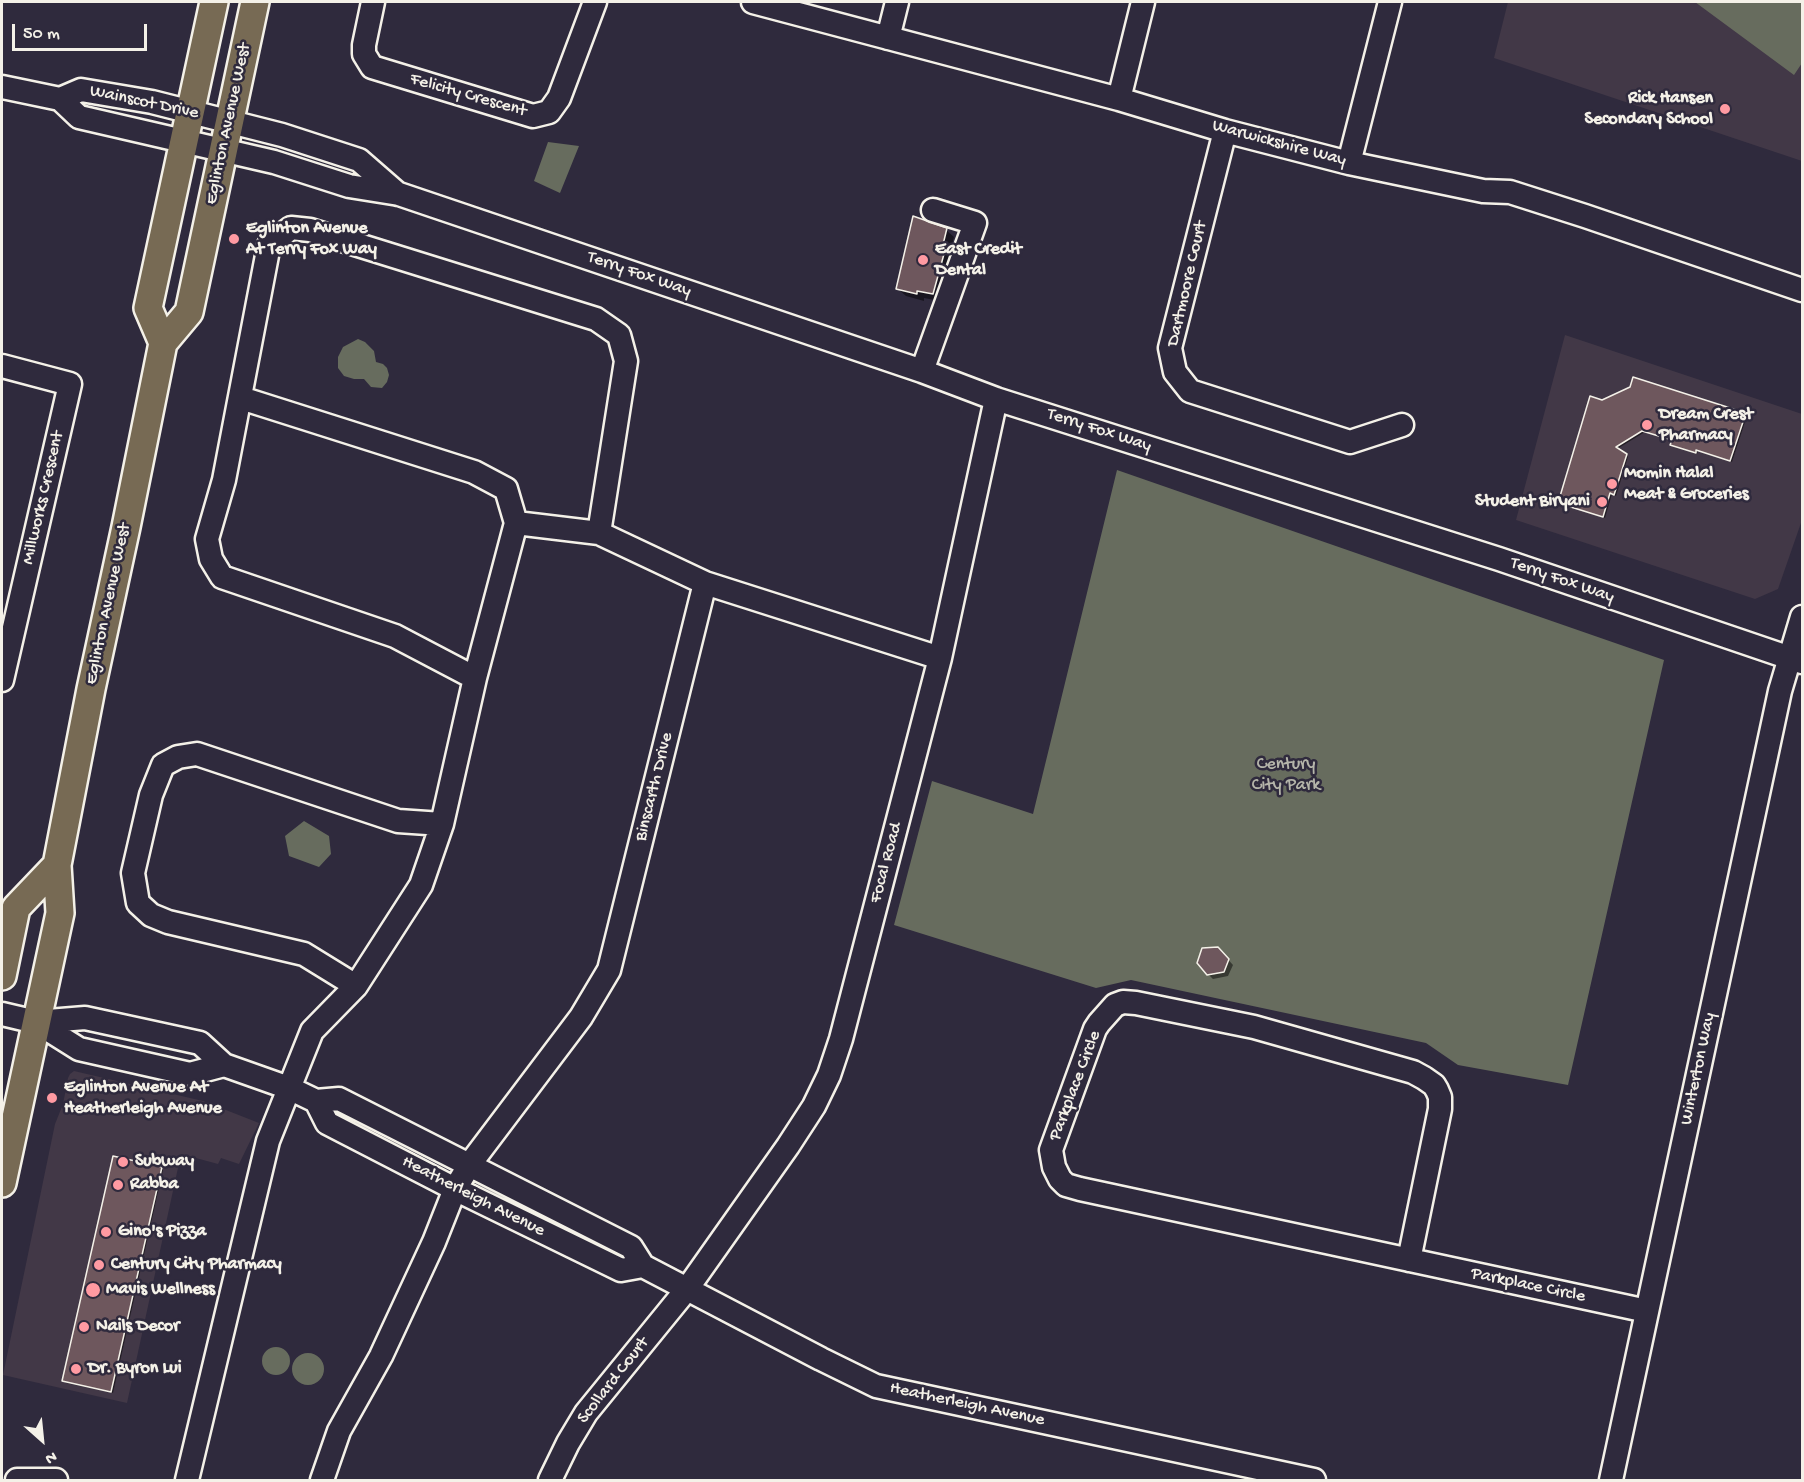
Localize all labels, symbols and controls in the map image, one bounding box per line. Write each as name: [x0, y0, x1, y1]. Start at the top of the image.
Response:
scale bar: [15, 12, 150, 50]
text: 50 m: [23, 24, 60, 45]
street label: Eglinton Avenue West: [201, 41, 257, 207]
street label: Felicity Crescent: [407, 69, 529, 123]
street label: Wainscot Drive: [88, 81, 200, 125]
place label: Rick Hansen Secondary School: [1585, 88, 1713, 130]
marker: Rick Hansen Secondary School: [1718, 102, 1732, 116]
street label: Warwickshire Way: [1210, 116, 1348, 172]
place label: Eglinton Avenue At Terry Fox Way: [246, 218, 377, 260]
street label: Dartmoore Court: [1163, 219, 1213, 349]
marker: Eglinton Avenue At Terry Fox Way: [227, 232, 241, 246]
place label: East Credit Dental: [935, 239, 1022, 282]
street label: Terry Fox Way: [584, 247, 694, 303]
marker: East Credit Dental: [916, 253, 930, 267]
street label: Terry Fox Way: [1044, 404, 1154, 458]
place label: Dream Crest Pharmacy: [1659, 404, 1753, 446]
marker: Dream Crest Pharmacy: [1640, 418, 1654, 432]
street label: Millworks Crescent: [18, 429, 70, 567]
place label: Momin Halal Meat & Groceries: [1624, 463, 1749, 506]
marker: Momin Halal Meat & Groceries: [1605, 477, 1619, 491]
place label: Student Biryani: [1475, 491, 1590, 513]
marker: Student Biryani: [1595, 495, 1609, 509]
street label: Eglinton Avenue West: [81, 521, 137, 687]
street label: Terry Fox Way: [1507, 553, 1617, 609]
street label: Binscarth Drive: [631, 730, 679, 844]
park label: Century City Park: [1252, 754, 1320, 796]
street label: Focal Road: [866, 820, 908, 906]
street label: Winterton Way: [1677, 1011, 1721, 1127]
street label: Parkplace Circle: [1045, 1028, 1107, 1144]
place label: Eglinton Avenue At Heatherleigh Avenue: [64, 1077, 222, 1120]
marker: Eglinton Avenue At Heatherleigh Avenue: [45, 1091, 59, 1105]
place label: Subway: [135, 1151, 194, 1173]
street label: Heatherleigh Avenue: [398, 1152, 548, 1242]
marker: Subway: [116, 1155, 130, 1169]
place label: Rabba: [130, 1174, 178, 1196]
marker: Rabba: [111, 1178, 125, 1192]
place label: Gino's Pizza: [118, 1221, 206, 1243]
marker: Gino's Pizza: [99, 1225, 113, 1239]
place label: Century City Pharmacy: [111, 1254, 282, 1276]
marker: Century City Pharmacy: [92, 1258, 106, 1272]
street label: Parkplace Circle: [1469, 1263, 1587, 1309]
place label: Mavis Wellness: [106, 1279, 215, 1301]
marker: Mavis Wellness: [84, 1281, 102, 1299]
place label: Nails Decor: [96, 1316, 179, 1338]
marker: Nails Decor: [77, 1320, 91, 1334]
street label: Scollard Court: [573, 1333, 655, 1429]
place label: Dr. Byron Lui: [88, 1358, 182, 1380]
marker: Dr. Byron Lui: [69, 1362, 83, 1376]
street label: Heatherleigh Avenue: [888, 1378, 1046, 1432]
north arrow: [12, 1410, 72, 1470]
text: N: [41, 1446, 59, 1467]

